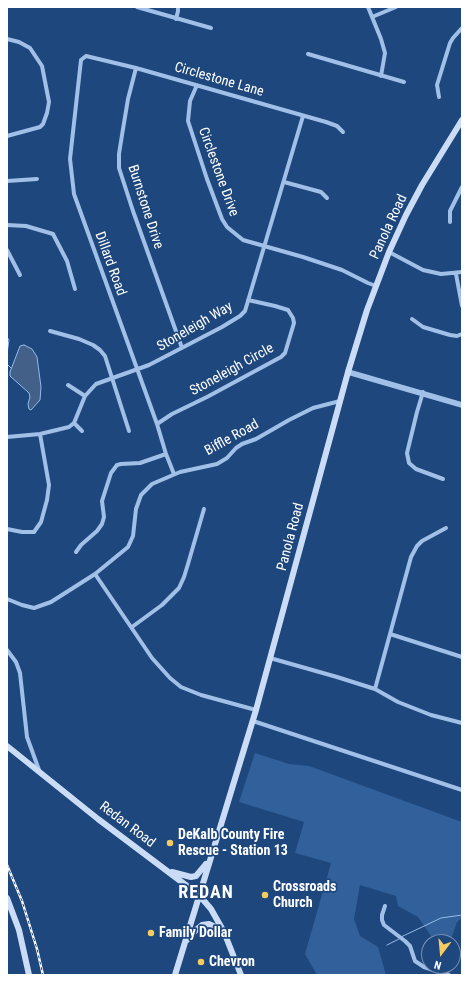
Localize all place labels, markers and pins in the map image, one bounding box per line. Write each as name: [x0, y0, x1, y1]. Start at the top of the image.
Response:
place label: DeKalb County Fire Rescue - Station 13: [178, 827, 288, 860]
marker: DeKalb County Fire Rescue - Station 13: [165, 838, 175, 848]
place label: Crossroads Church: [273, 879, 336, 912]
marker: Crossroads Church: [260, 890, 270, 900]
place label: Family Dollar: [159, 925, 232, 941]
marker: Family Dollar: [146, 928, 156, 938]
place label: Chevron: [209, 954, 255, 970]
marker: Chevron: [196, 957, 206, 967]

